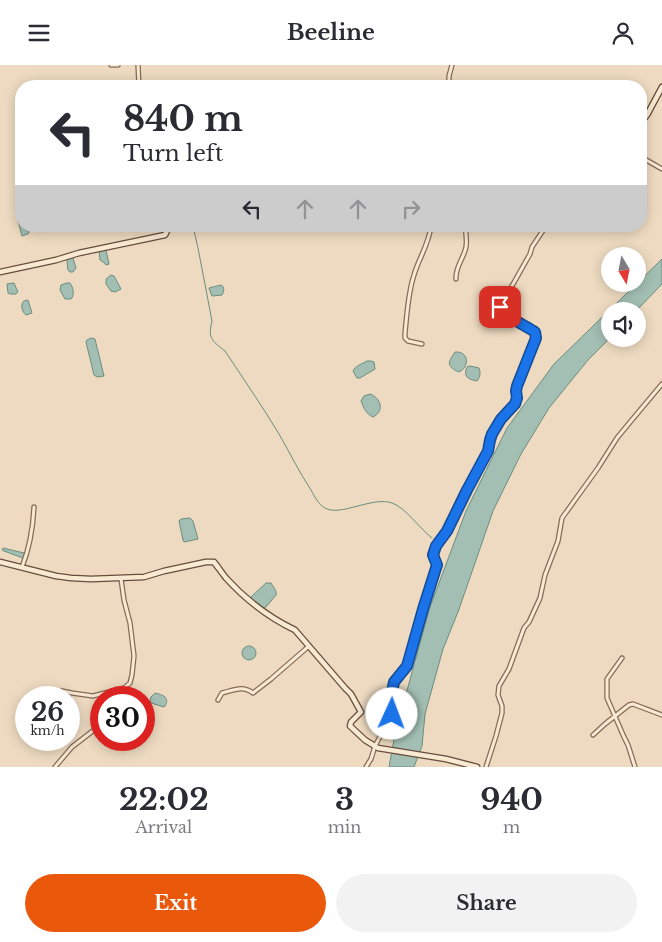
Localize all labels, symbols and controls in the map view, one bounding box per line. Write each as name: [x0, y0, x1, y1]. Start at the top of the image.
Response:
icon: menu: [25, 19, 53, 47]
text: Beeline: [287, 19, 375, 46]
icon: person: [609, 19, 637, 47]
text: 840 m: [123, 97, 243, 140]
icon: left: [40, 100, 105, 165]
text: Turn left: [123, 140, 223, 167]
icon: left: [238, 195, 266, 223]
icon: ahead: [291, 195, 319, 223]
icon: ahead: [344, 195, 372, 223]
icon: right: [397, 195, 425, 223]
north arrow: [601, 247, 646, 293]
map controls: [601, 247, 646, 347]
pin: [479, 286, 521, 328]
icon: arrive: [486, 293, 514, 321]
button: sound: [601, 302, 646, 347]
speed limit sign: 30: [90, 686, 155, 751]
position arrow: [365, 687, 417, 739]
text: 26: [31, 697, 64, 728]
text: km/h: [30, 723, 65, 738]
text: 22:02: [119, 781, 209, 818]
text: 3: [335, 781, 354, 818]
text: 940: [480, 781, 543, 818]
text: Arrival: [135, 817, 192, 837]
text: min: [328, 817, 361, 837]
text: m: [503, 817, 520, 837]
button: Exit: [25, 874, 326, 932]
button: Share: [336, 874, 637, 932]

